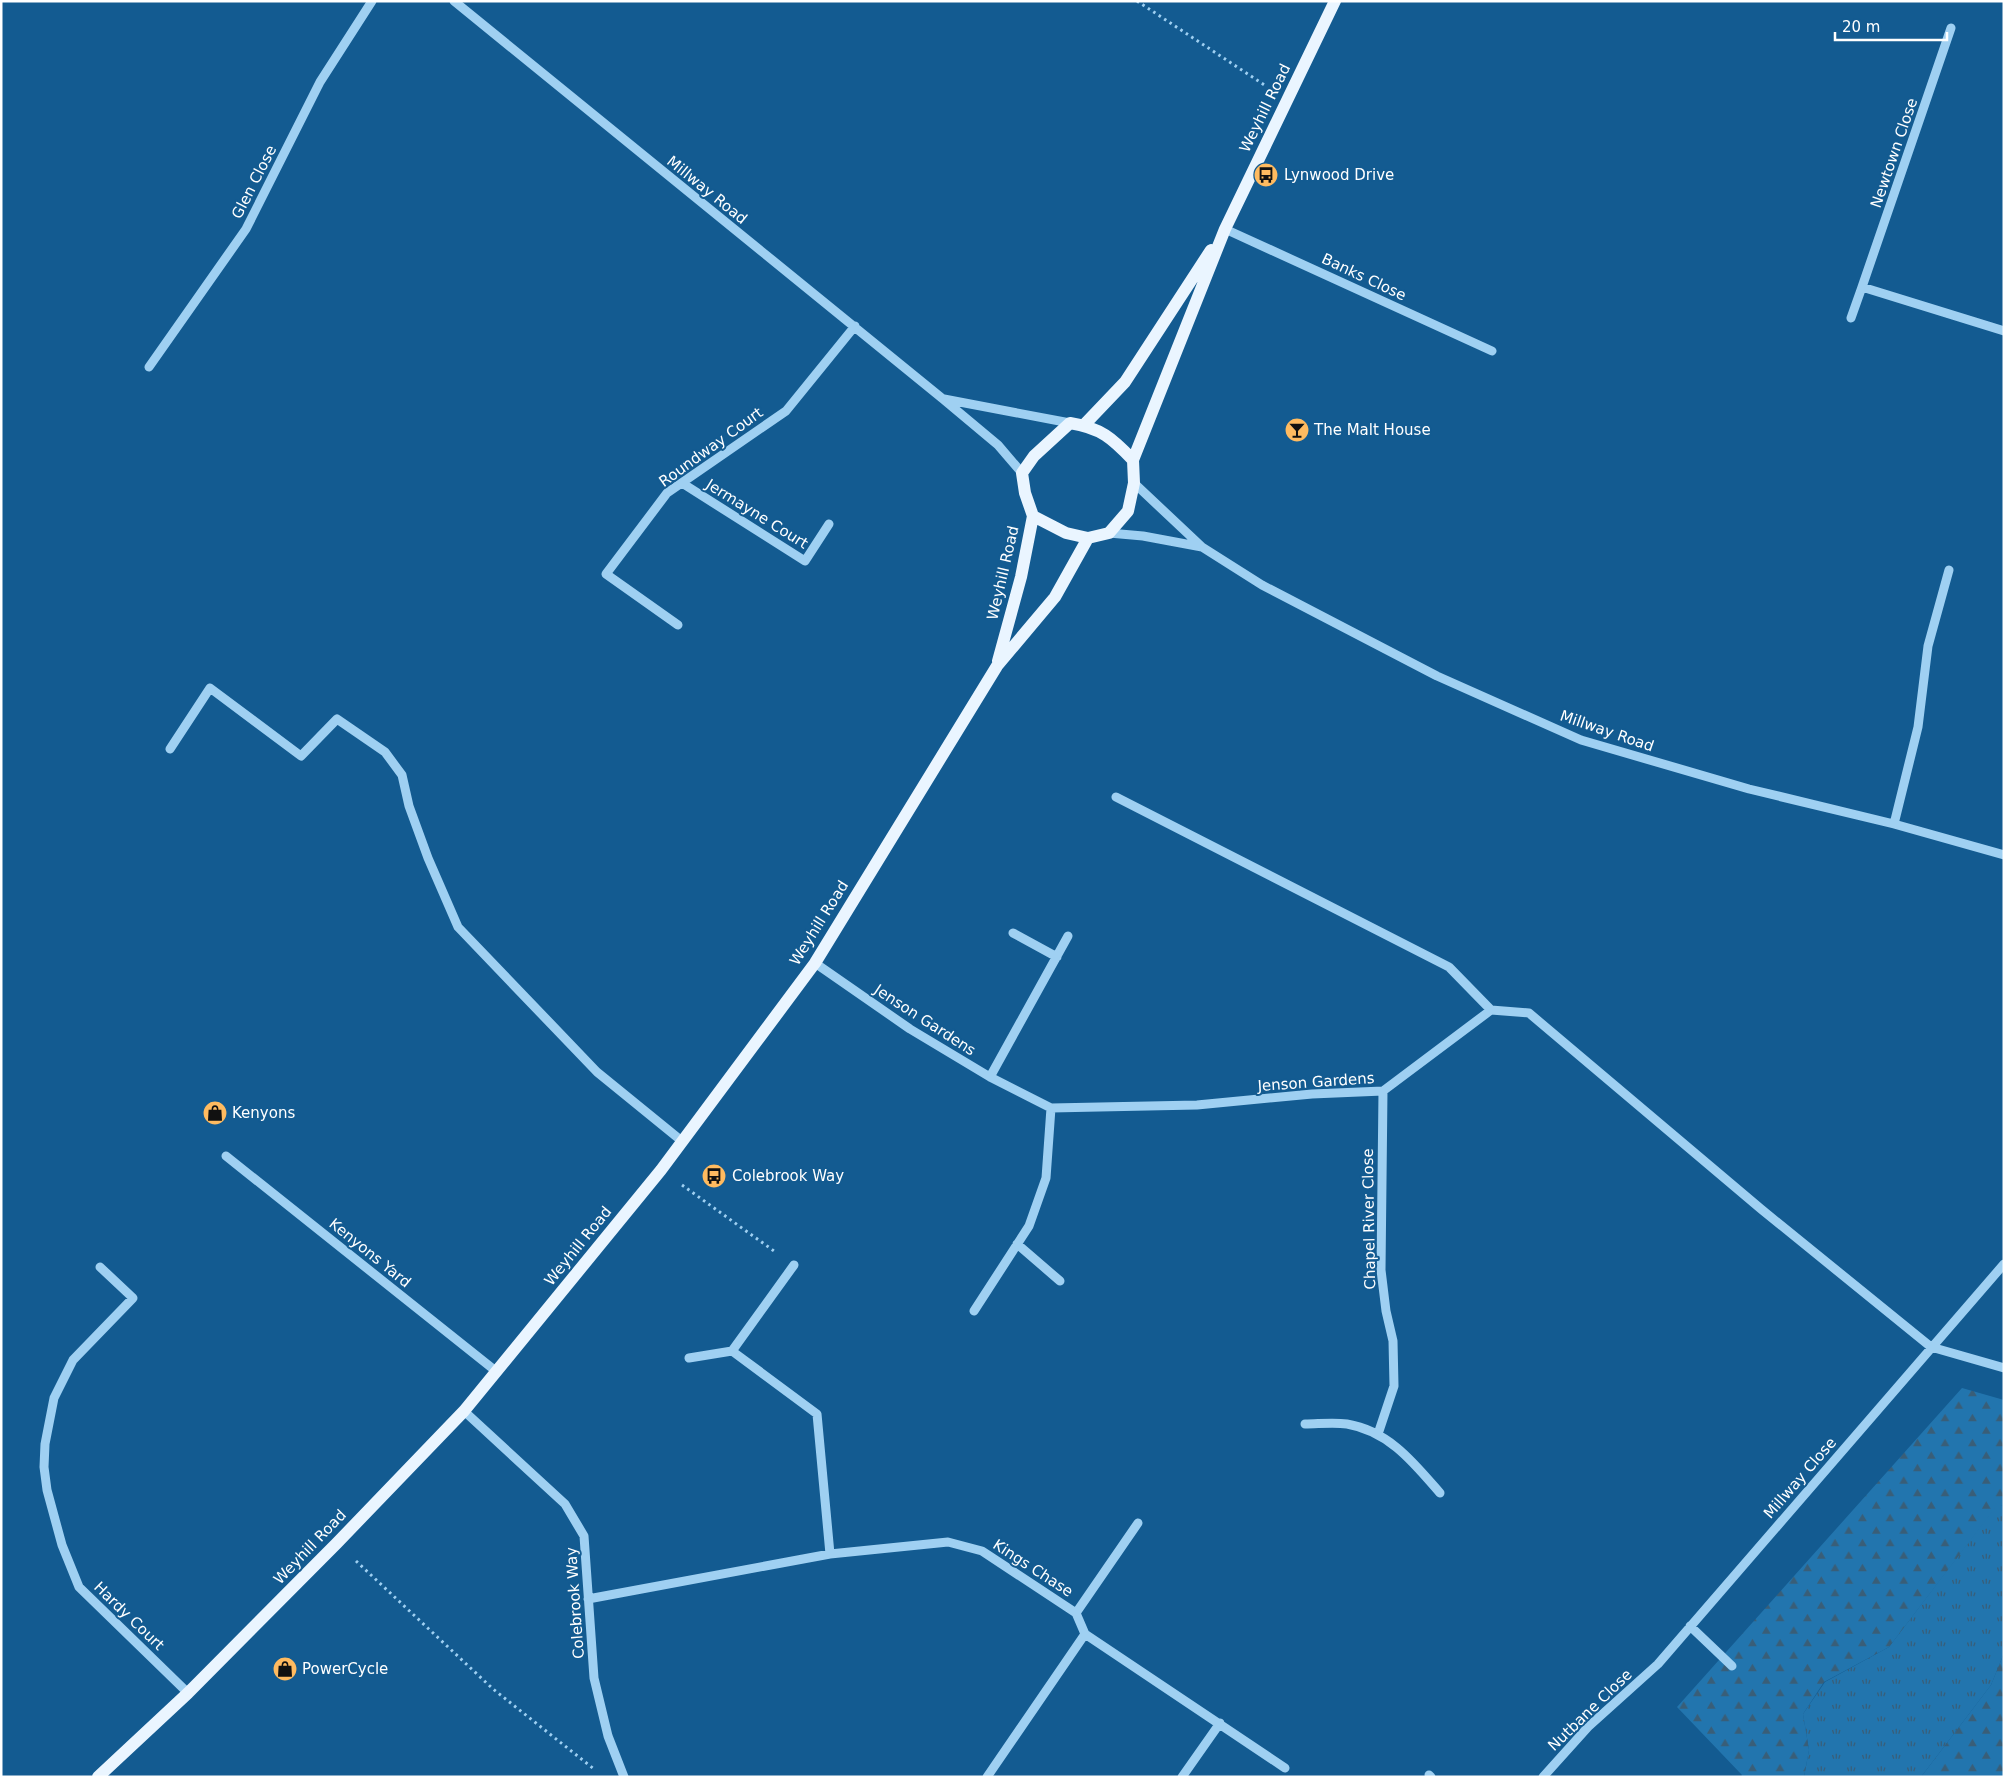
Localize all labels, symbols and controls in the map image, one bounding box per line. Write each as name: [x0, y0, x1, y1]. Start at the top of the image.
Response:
scale bar: [1835, 10, 1948, 42]
text: 20 m: [1842, 18, 1880, 36]
street label: Weyhill Road: [1236, 61, 1294, 155]
street label: Newtown Close: [1867, 96, 1921, 210]
street label: Glen Close: [228, 142, 280, 222]
street label: Millway Road: [663, 152, 751, 228]
bus stop icon: Lynwood Drive: [1253, 162, 1279, 188]
place label: Lynwood Drive: [1284, 166, 1394, 184]
street label: Banks Close: [1319, 250, 1409, 304]
street label: Roundway Court: [656, 403, 766, 491]
bar icon: The Malt House: [1284, 417, 1310, 443]
place label: The Malt House: [1313, 421, 1431, 439]
street label: Jermayne Court: [702, 475, 811, 553]
street label: Weyhill Road: [983, 524, 1023, 622]
street label: Millway Road: [1558, 707, 1656, 755]
street label: Weyhill Road: [786, 877, 852, 969]
street label: Jenson Gardens: [870, 980, 979, 1060]
street label: Jenson Gardens: [1256, 1069, 1375, 1095]
shop icon: Kenyons: [202, 1100, 228, 1126]
place label: Kenyons: [232, 1104, 295, 1122]
street label: Chapel River Close: [1359, 1148, 1379, 1290]
bus stop icon: Colebrook Way: [701, 1163, 727, 1189]
place label: Colebrook Way: [732, 1167, 844, 1185]
street label: Weyhill Road: [541, 1203, 615, 1289]
street label: Kenyons Yard: [326, 1215, 414, 1291]
street label: Millway Close: [1760, 1434, 1840, 1522]
street label: Weyhill Road: [270, 1506, 350, 1588]
street label: Kings Chase: [990, 1535, 1076, 1601]
street label: Colebrook Way: [562, 1546, 588, 1660]
street label: Hardy Court: [90, 1578, 168, 1654]
shop icon: PowerCycle: [272, 1656, 298, 1682]
place label: PowerCycle: [302, 1660, 388, 1678]
street label: Nutbane Close: [1544, 1665, 1636, 1755]

